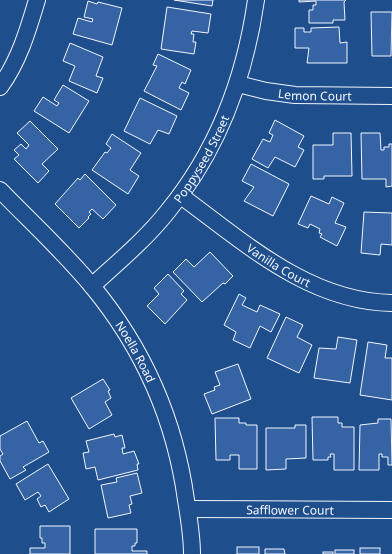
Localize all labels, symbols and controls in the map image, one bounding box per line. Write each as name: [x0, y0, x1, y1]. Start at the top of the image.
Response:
street label: Lemon Court: [277, 84, 352, 104]
street label: Poppyseed Street: [169, 112, 233, 206]
street label: Vanilla Court: [244, 239, 314, 291]
street label: Noella Road: [112, 317, 160, 385]
street label: Safflower Court: [246, 501, 335, 518]

